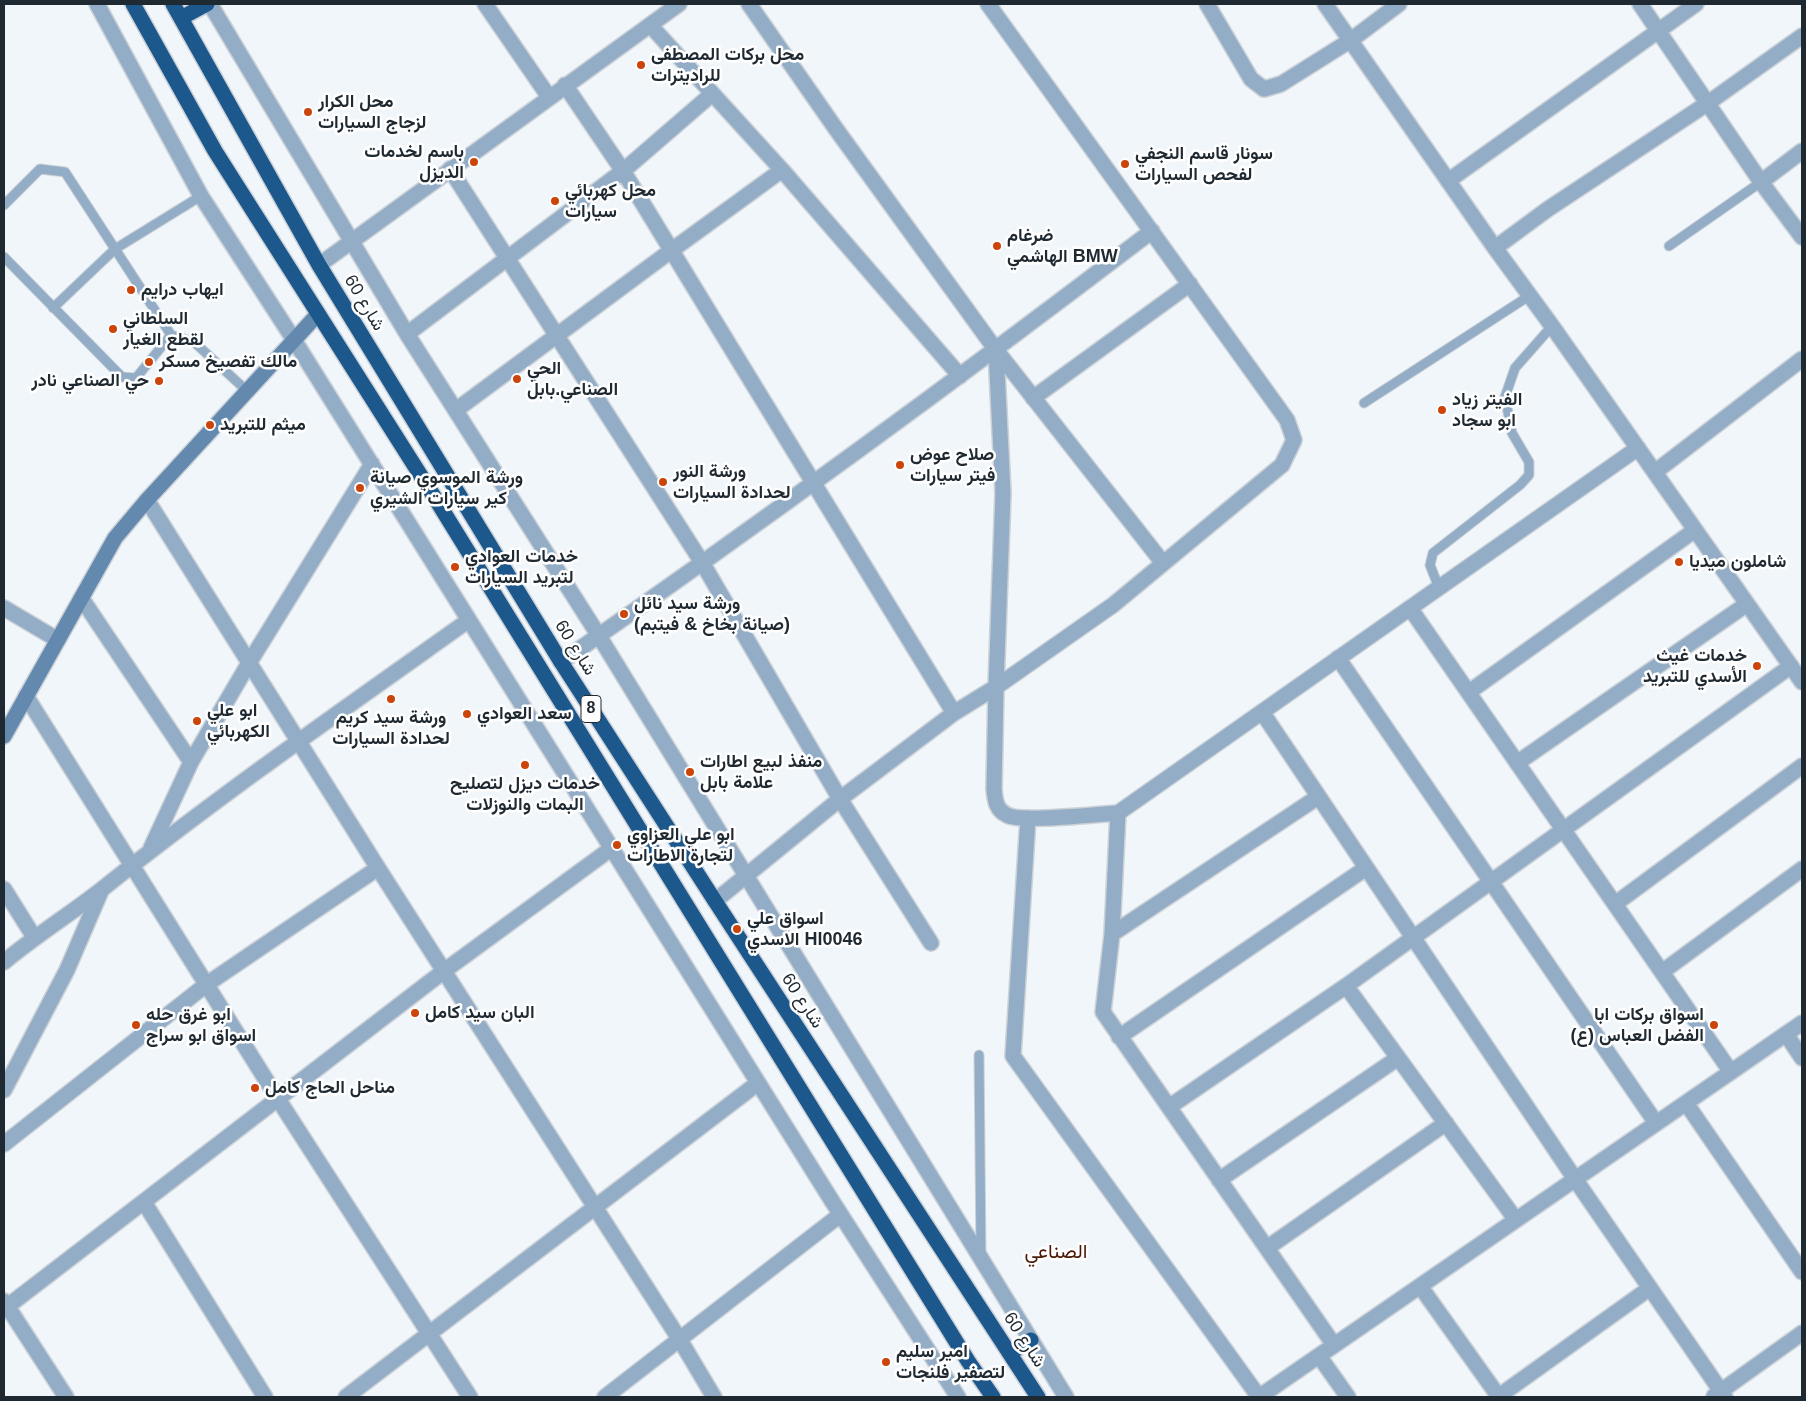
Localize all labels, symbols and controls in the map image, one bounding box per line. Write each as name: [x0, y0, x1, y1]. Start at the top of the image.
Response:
place label: محل بركات المصطفى للراديترات: [651, 44, 804, 86]
marker: محل بركات المصطفى للراديترات: [635, 59, 647, 71]
place label: محل الكرار لزجاج السيارات: [318, 91, 427, 134]
marker: محل الكرار لزجاج السيارات: [302, 106, 314, 118]
place label: باسم لخدمات الديزل: [364, 141, 464, 183]
place label: سونار قاسم النجفي لفحص السيارات: [1135, 143, 1273, 186]
marker: باسم لخدمات الديزل: [468, 156, 480, 168]
marker: سونار قاسم النجفي لفحص السيارات: [1119, 158, 1131, 170]
place label: محل كهربائي سيارات: [565, 180, 656, 222]
marker: محل كهربائي سيارات: [549, 195, 561, 207]
place label: ضرغام الهاشمي BMW: [1007, 225, 1118, 268]
marker: ضرغام الهاشمي BMW: [991, 240, 1003, 252]
street label: شارع 60: [339, 271, 389, 335]
place label: ايهاب درايم: [141, 279, 224, 301]
marker: ايهاب درايم: [125, 284, 137, 296]
place label: السلطاني لقطع الغيار: [123, 308, 204, 350]
marker: السلطاني لقطع الغيار: [107, 323, 119, 335]
place label: مالك تفصيخ مسكر: [159, 351, 297, 373]
marker: مالك تفصيخ مسكر: [143, 356, 155, 368]
place label: الحي الصناعي.بابل: [527, 358, 618, 400]
place label: حي الصناعي نادر: [31, 370, 149, 392]
marker: الحي الصناعي.بابل: [511, 373, 523, 385]
marker: حي الصناعي نادر: [153, 375, 165, 387]
place label: الفيتر زياد ابو سجاد: [1452, 389, 1522, 432]
marker: الفيتر زياد ابو سجاد: [1436, 404, 1448, 416]
place label: ميثم للتبريد: [220, 414, 306, 436]
marker: ميثم للتبريد: [204, 419, 216, 431]
place label: صلاح عوض فيتر سيارات: [910, 444, 995, 486]
marker: صلاح عوض فيتر سيارات: [894, 459, 906, 471]
place label: ورشة النور لحدادة السيارات: [673, 461, 791, 504]
place label: ورشة الموسوي صيانة كير سيارات الشيري: [370, 467, 523, 509]
marker: ورشة النور لحدادة السيارات: [657, 476, 669, 488]
marker: ورشة الموسوي صيانة كير سيارات الشيري: [354, 482, 366, 494]
place label: خدمات العوادي لتبريد السيارات: [465, 546, 578, 588]
place label: شاملون ميديا: [1689, 551, 1786, 573]
marker: شاملون ميديا: [1673, 556, 1685, 568]
marker: خدمات العوادي لتبريد السيارات: [449, 561, 461, 573]
place label: ورشة سيد نائل (صيانة بخاخ & فيتبم): [634, 593, 790, 636]
marker: ورشة سيد نائل (صيانة بخاخ & فيتبم): [618, 608, 630, 620]
street label: شارع 60: [550, 616, 600, 680]
place label: خدمات غيث الأسدي للتبريد: [1643, 645, 1747, 688]
marker: خدمات غيث الأسدي للتبريد: [1751, 660, 1763, 672]
marker: ورشة سيد كريم لحدادة السيارات: [385, 693, 397, 705]
road number: 8: [581, 696, 601, 722]
place label: ابو علي الكهربائي: [207, 700, 270, 742]
place label: سعد العوادي: [477, 703, 572, 725]
place label: ورشة سيد كريم لحدادة السيارات: [332, 707, 450, 750]
marker: سعد العوادي: [461, 708, 473, 720]
marker: ابو علي الكهربائي: [191, 715, 203, 727]
place label: منفذ لبيع اطارات علامة بابل: [700, 751, 822, 794]
marker: خدمات ديزل لتصليح البمات والنوزلات: [519, 759, 531, 771]
marker: منفذ لبيع اطارات علامة بابل: [684, 766, 696, 778]
place label: خدمات ديزل لتصليح البمات والنوزلات: [450, 773, 600, 816]
place label: ابو علي العزاوي لتجارة الاطارات: [627, 824, 735, 866]
marker: ابو علي العزاوي لتجارة الاطارات: [611, 839, 623, 851]
place label: اسواق علي الاسدي Hl0046: [747, 908, 862, 951]
marker: اسواق علي الاسدي Hl0046: [731, 923, 743, 935]
street label: شارع 60: [776, 969, 828, 1033]
place label: البان سيد كامل: [425, 1002, 535, 1024]
place label: ابو غرق حله اسواق ابو سراج: [146, 1004, 256, 1046]
place label: اسواق بركات ابا الفضل العباس (ع): [1571, 1004, 1704, 1046]
marker: البان سيد كامل: [409, 1007, 421, 1019]
marker: ابو غرق حله اسواق ابو سراج: [130, 1019, 142, 1031]
marker: اسواق بركات ابا الفضل العباس (ع): [1708, 1019, 1720, 1031]
place label: مناحل الحاج كامل: [265, 1077, 395, 1099]
marker: مناحل الحاج كامل: [249, 1082, 261, 1094]
district label: الصناعي: [1025, 1240, 1087, 1264]
street label: شارع 60: [998, 1308, 1050, 1372]
place label: امير سليم لتصفير فلنجات: [896, 1341, 1005, 1384]
marker: امير سليم لتصفير فلنجات: [880, 1356, 892, 1368]

